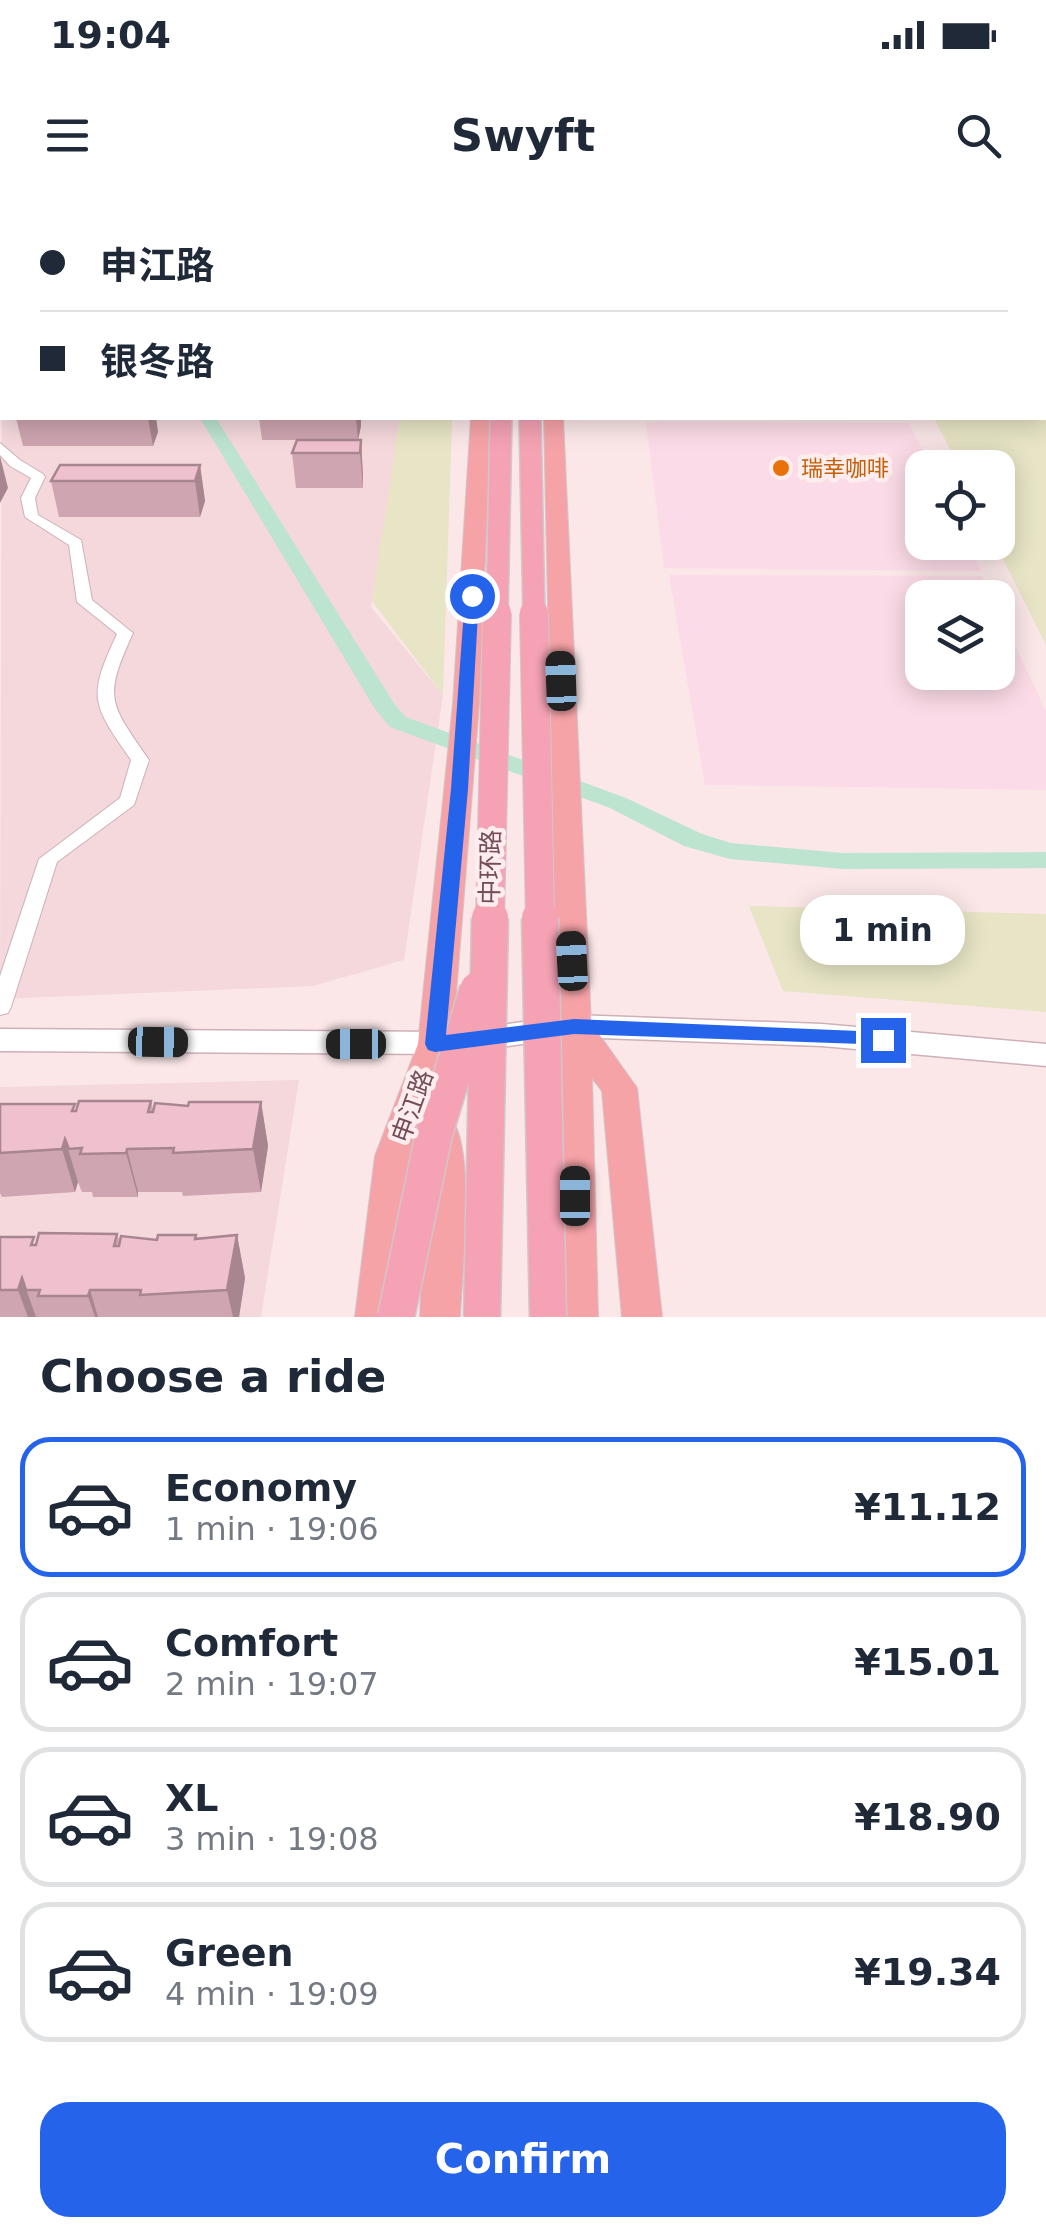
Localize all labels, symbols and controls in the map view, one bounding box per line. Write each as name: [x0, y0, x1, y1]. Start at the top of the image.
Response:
text: 19:04: [50, 13, 171, 57]
icon: menu: [40, 108, 95, 163]
icon: search: [951, 108, 1006, 163]
text: Swyft: [451, 109, 595, 162]
text: 申江路: [100, 244, 214, 288]
text: 银冬路: [100, 340, 214, 384]
map controls: [905, 450, 1015, 690]
button: locate: [905, 450, 1015, 560]
place label: 瑞幸咖啡: [801, 456, 889, 481]
marker: 瑞幸咖啡: [770, 457, 792, 479]
route start: [450, 574, 495, 619]
button: layers: [905, 580, 1015, 690]
car: [545, 650, 577, 712]
street label: 中环路: [475, 829, 506, 905]
callout: 1 min: [800, 895, 966, 965]
text: 1 min: [832, 911, 933, 949]
car: [555, 930, 589, 992]
route end: [861, 1018, 906, 1063]
car: [128, 1026, 188, 1058]
car: [326, 1029, 386, 1059]
street label: 申江路: [386, 1066, 439, 1146]
car: [560, 1166, 590, 1226]
text: Choose a ride: [40, 1350, 386, 1403]
icon: car: [45, 1462, 135, 1552]
text: Economy: [165, 1466, 357, 1510]
text: ¥11.12: [854, 1485, 1001, 1529]
text: 1 min · 19:06: [165, 1510, 379, 1548]
icon: car: [45, 1617, 135, 1707]
text: Comfort: [165, 1621, 338, 1665]
text: ¥15.01: [854, 1640, 1001, 1684]
text: 2 min · 19:07: [165, 1665, 379, 1703]
icon: car: [45, 1772, 135, 1862]
text: XL: [165, 1776, 219, 1820]
text: ¥18.90: [854, 1795, 1001, 1839]
text: 3 min · 19:08: [165, 1820, 379, 1858]
icon: car: [45, 1927, 135, 2017]
text: Green: [165, 1931, 294, 1975]
text: ¥19.34: [854, 1950, 1001, 1994]
text: 4 min · 19:09: [165, 1975, 379, 2013]
button: Confirm: [40, 2102, 1006, 2217]

